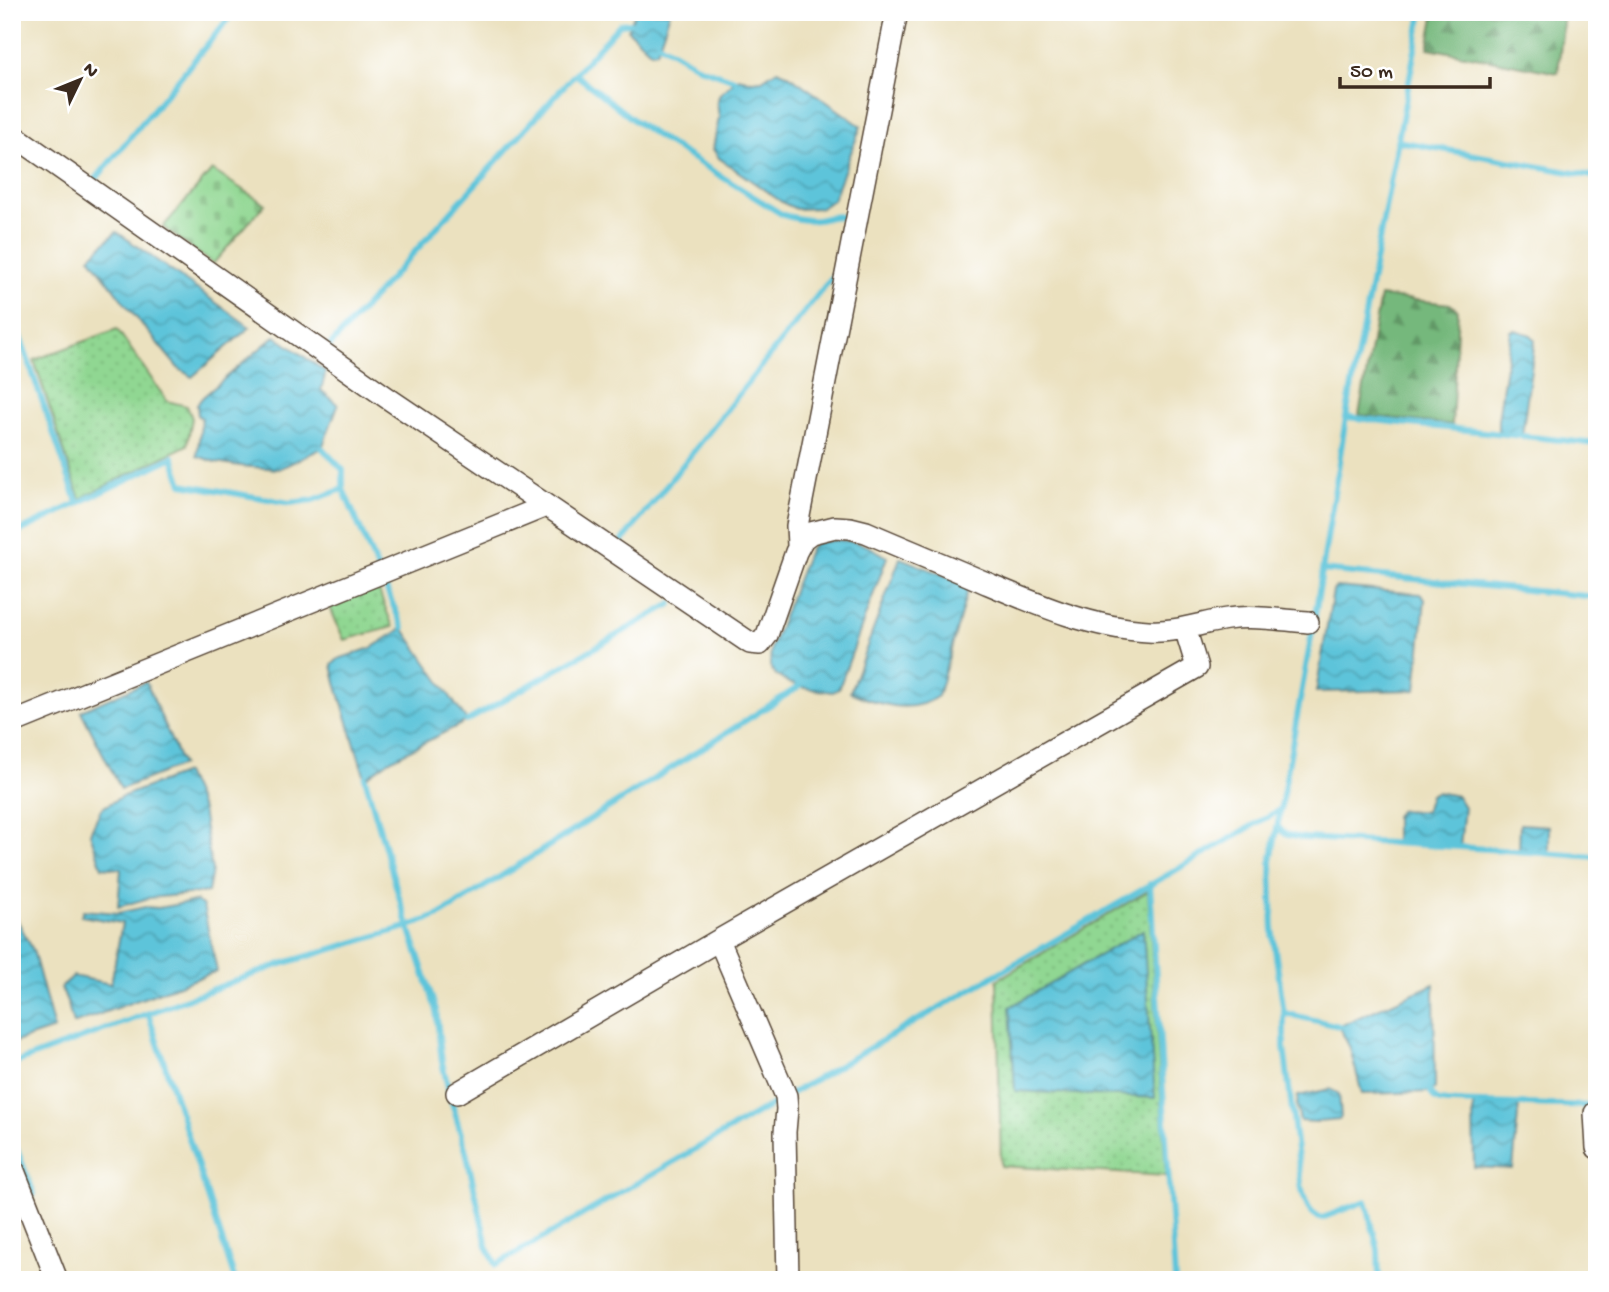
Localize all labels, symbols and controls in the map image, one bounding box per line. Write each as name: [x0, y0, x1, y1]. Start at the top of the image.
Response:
north arrow: [46, 46, 116, 116]
scale bar: [1340, 46, 1490, 90]
text: N: [77, 58, 103, 83]
text: 50 m: [1350, 61, 1393, 86]

